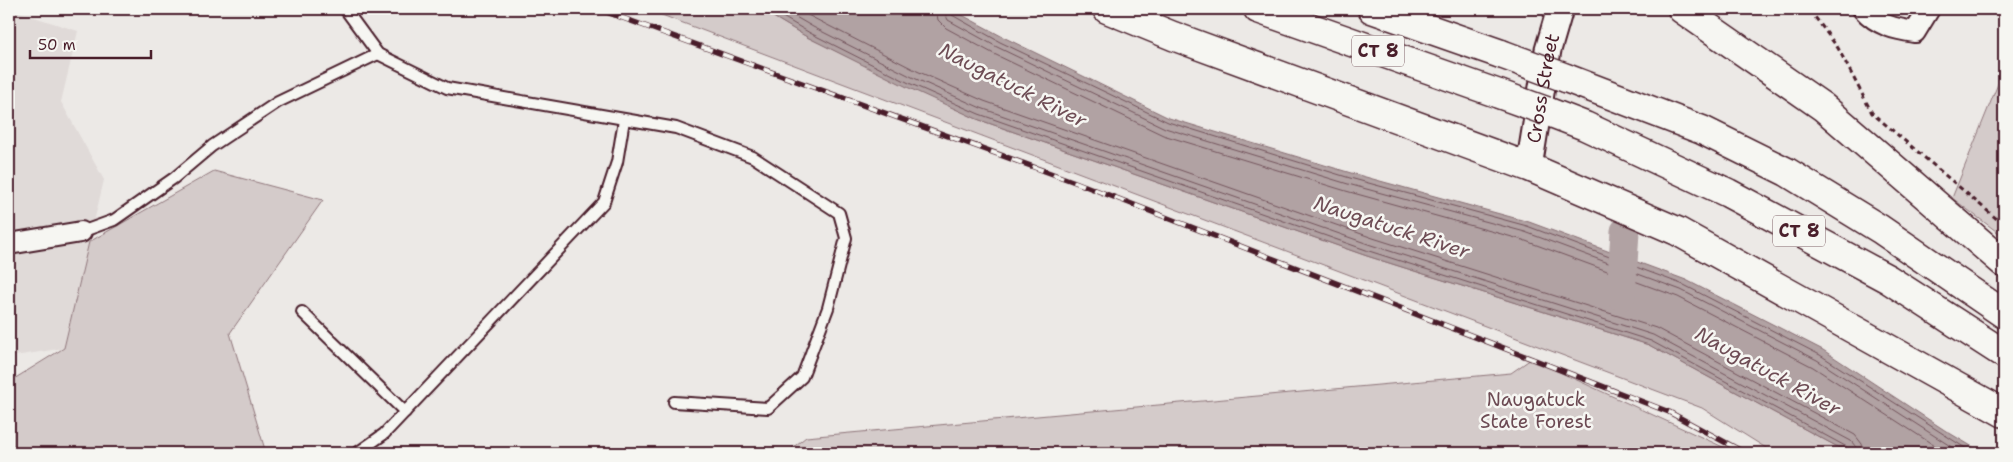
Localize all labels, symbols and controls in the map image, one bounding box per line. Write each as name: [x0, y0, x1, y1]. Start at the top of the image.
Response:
scale bar: [30, 28, 151, 60]
street label: Cross Street: [1521, 30, 1565, 145]
text: 50 m: [38, 35, 76, 55]
road number: CT 8: [1352, 36, 1404, 66]
water label: Naugatuck River: [935, 37, 1092, 134]
water label: Naugatuck River: [1311, 190, 1474, 265]
road number: CT 8: [1773, 216, 1825, 247]
water label: Naugatuck River: [1691, 320, 1846, 422]
park label: Naugatuck State Forest: [1480, 387, 1592, 434]

